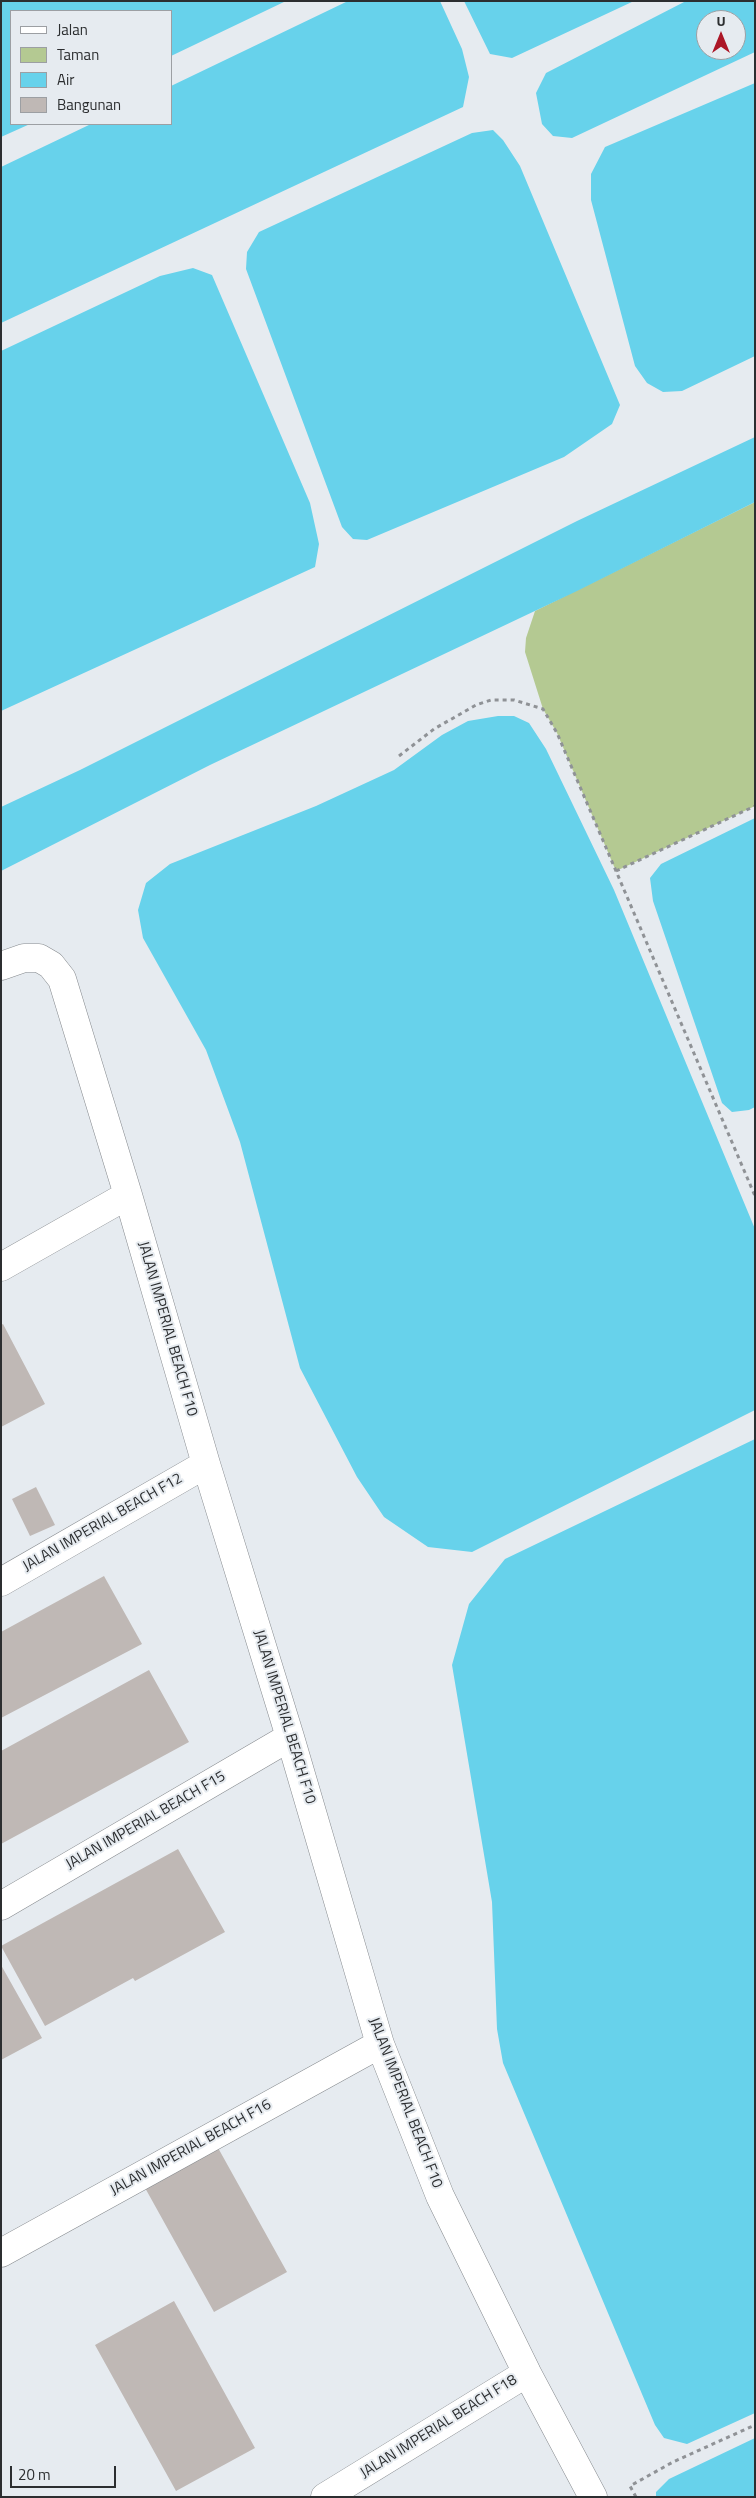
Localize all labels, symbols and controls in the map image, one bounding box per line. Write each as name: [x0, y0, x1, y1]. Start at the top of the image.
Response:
legend: [10, 10, 172, 125]
north arrow: [696, 10, 746, 60]
text: U: [716, 10, 726, 31]
text: Jalan: [57, 18, 88, 41]
text: Taman: [57, 43, 99, 66]
text: Air: [57, 68, 74, 91]
text: Bangunan: [57, 93, 121, 116]
street label: JALAN IMPERIAL BEACH F10: [133, 1239, 201, 1419]
street label: JALAN IMPERIAL BEACH F12: [20, 1470, 186, 1576]
street label: JALAN IMPERIAL BEACH F10: [249, 1628, 319, 1806]
street label: JALAN IMPERIAL BEACH F15: [63, 1768, 229, 1874]
street label: JALAN IMPERIAL BEACH F10: [364, 2015, 446, 2191]
street label: JALAN IMPERIAL BEACH F16: [107, 2096, 275, 2200]
street label: JALAN IMPERIAL BEACH F18: [357, 2371, 521, 2483]
scale bar: [12, 2456, 119, 2488]
text: 20 m: [18, 2463, 51, 2486]

